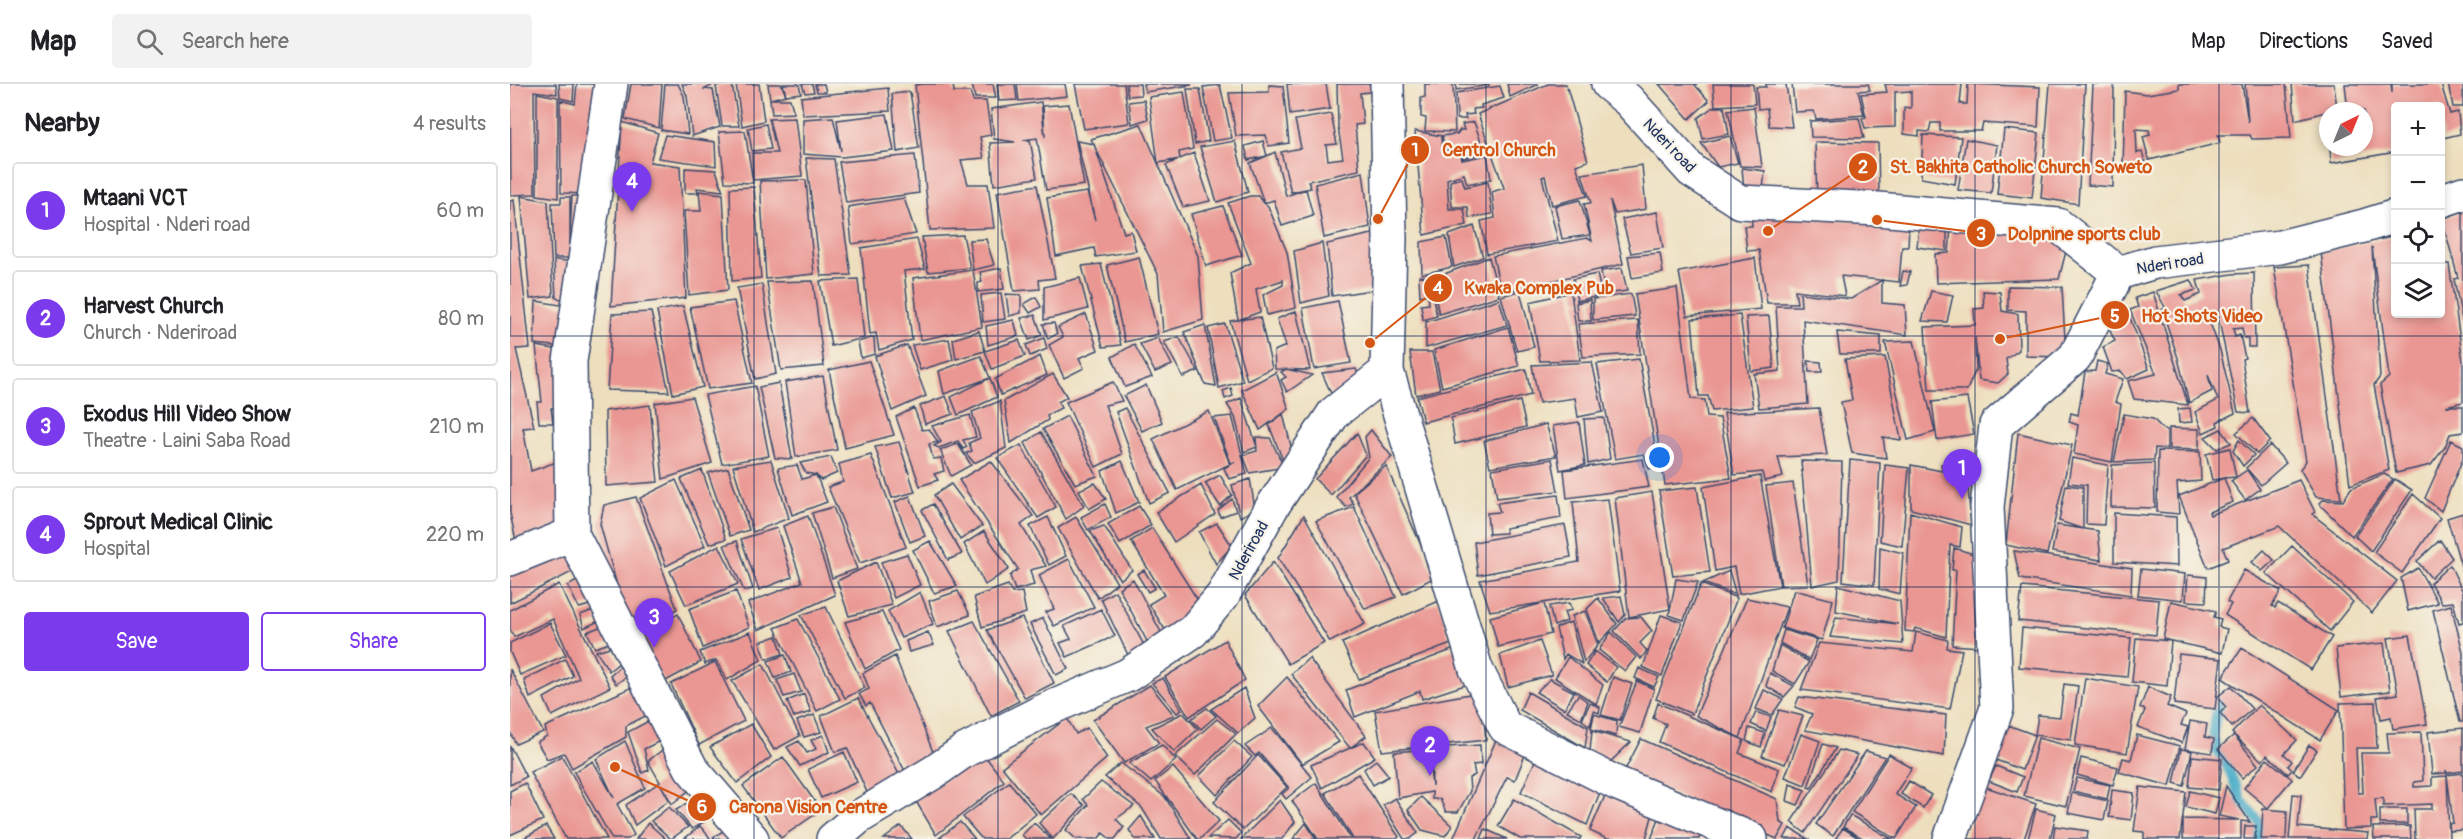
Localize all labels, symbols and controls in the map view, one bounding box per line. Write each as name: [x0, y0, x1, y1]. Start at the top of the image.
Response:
search box: [112, 14, 532, 68]
text: Map: [30, 24, 76, 59]
icon: search: [133, 25, 166, 58]
text: Search here: [181, 27, 289, 55]
text: Map: [2191, 28, 2226, 55]
text: Directions: [2259, 28, 2348, 55]
text: Saved: [2381, 28, 2433, 55]
north arrow: [2319, 102, 2373, 156]
map controls: [2391, 102, 2445, 318]
button: +: [2391, 102, 2445, 156]
text: Nearby: [24, 107, 100, 139]
text: 4 results: [413, 111, 486, 136]
street label: Nderi road: [1638, 114, 1700, 177]
callout: Centrol Church: [1400, 132, 1567, 168]
text: 1: [1411, 139, 1419, 162]
text: Centrol Church: [1442, 139, 1556, 162]
callout: St. Bakhita Catholic Church Soweto: [1848, 149, 2164, 185]
text: 2: [1858, 156, 1868, 179]
text: St. Bakhita Catholic Church Soweto: [1890, 156, 2152, 179]
button: −: [2391, 156, 2445, 210]
pin: 4: [612, 162, 652, 212]
text: Mtaani VCT: [83, 184, 188, 212]
text: 1: [42, 198, 49, 223]
text: 60 m: [437, 198, 484, 223]
button: locate: [2391, 210, 2445, 264]
text: Hospital · Nderi road: [83, 212, 251, 237]
callout: Dolpnine sports club: [1966, 215, 2173, 251]
text: 3: [1976, 223, 1986, 246]
text: Dolpnine sports club: [2007, 223, 2161, 246]
street label: Nderi road: [2135, 249, 2205, 279]
button: layers: [2391, 264, 2445, 318]
callout: Kwaka Complex Pub: [1423, 270, 1626, 306]
text: 4: [1433, 277, 1444, 300]
text: Kwaka Complex Pub: [1464, 277, 1614, 300]
text: Harvest Church: [83, 292, 224, 320]
callout: Hot Shots Video: [2100, 297, 2275, 333]
text: 5: [2110, 305, 2120, 328]
text: Hot Shots Video: [2141, 305, 2263, 328]
text: 2: [40, 306, 51, 331]
text: 80 m: [438, 306, 484, 331]
text: Church · Nderiroad: [83, 320, 237, 345]
text: Exodus Hill Video Show: [83, 400, 291, 428]
text: 3: [40, 414, 51, 439]
text: 210 m: [429, 414, 484, 439]
text: Theatre · Laini Saba Road: [83, 428, 291, 453]
your location: [1645, 443, 1674, 472]
pin: 1: [1942, 450, 1982, 499]
text: Sprout Medical Clinic: [83, 508, 273, 536]
street label: Nderiroad: [1224, 517, 1273, 584]
text: 4: [40, 522, 51, 547]
text: 220 m: [426, 522, 484, 547]
text: Hospital: [83, 536, 150, 561]
pin: 3: [634, 598, 674, 648]
button: Save: [24, 612, 249, 671]
button: Share: [261, 612, 486, 671]
pin: 2: [1410, 726, 1450, 776]
callout: Carona Vision Centre: [687, 789, 899, 825]
text: 6: [697, 796, 707, 819]
text: Carona Vision Centre: [729, 796, 888, 819]

